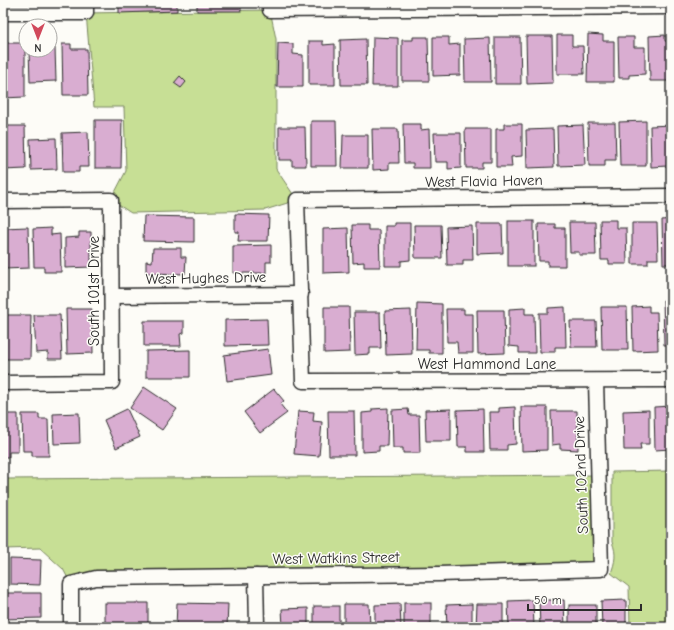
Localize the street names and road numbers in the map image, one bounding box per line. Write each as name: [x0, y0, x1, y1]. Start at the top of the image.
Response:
street label: West Flavia Haven: [425, 171, 543, 191]
street label: South 101st Drive: [85, 235, 103, 346]
street label: West Hughes Drive: [146, 268, 267, 288]
street label: West Hammond Lane: [418, 355, 557, 373]
street label: South 102nd Drive: [570, 415, 592, 534]
street label: West Watkins Street: [272, 548, 400, 568]

